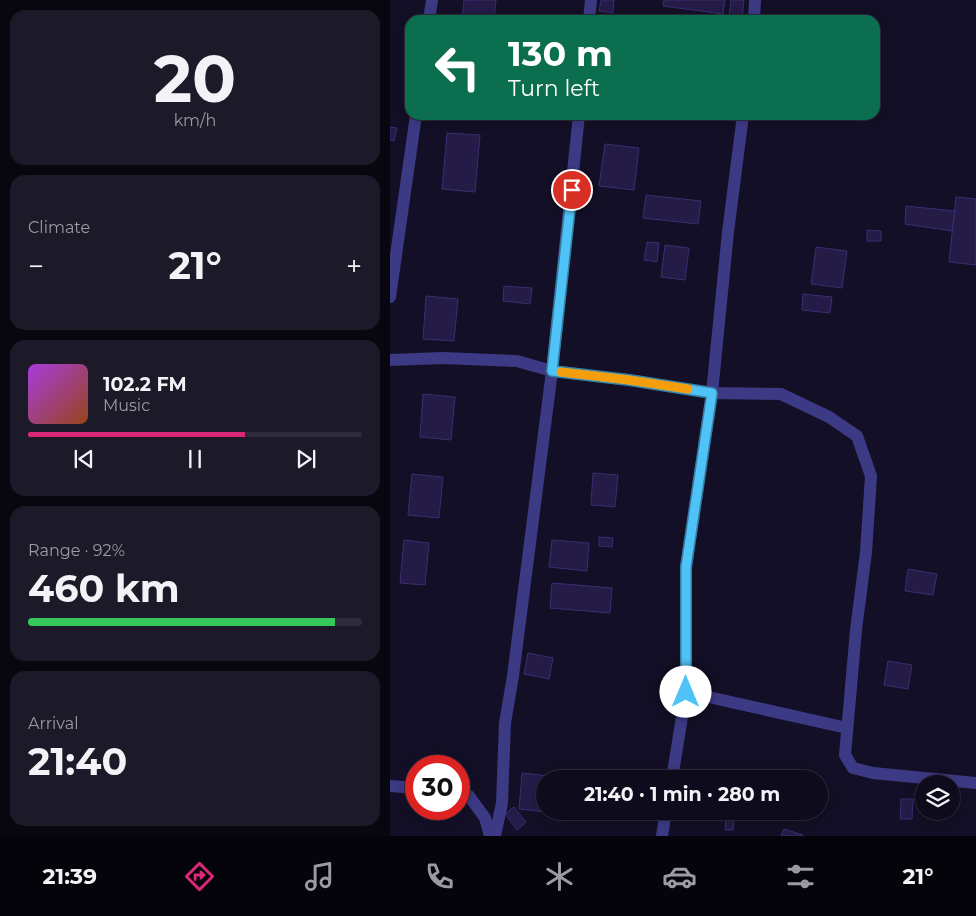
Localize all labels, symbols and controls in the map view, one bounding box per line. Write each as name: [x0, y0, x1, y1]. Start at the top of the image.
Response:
text: 130 m: [508, 32, 613, 75]
icon: left: [425, 35, 490, 100]
text: 20: [154, 39, 236, 118]
text: Turn left: [508, 75, 600, 102]
text: km/h: [174, 111, 216, 130]
pin: [551, 169, 593, 211]
icon: arrive: [558, 176, 586, 204]
text: Climate: [28, 218, 90, 237]
text: 21°: [168, 242, 222, 289]
text: −: [28, 249, 44, 283]
text: +: [346, 249, 362, 283]
text: 102.2 FM: [103, 373, 187, 396]
text: Music: [103, 396, 150, 415]
icon: previous: [70, 445, 98, 473]
icon: pause: [181, 445, 209, 473]
icon: next: [292, 445, 320, 473]
text: Range · 92%: [28, 541, 125, 560]
text: 460 km: [28, 565, 180, 612]
position arrow: [659, 665, 711, 717]
text: Arrival: [28, 714, 78, 733]
text: 21:40: [28, 738, 127, 785]
speed limit sign: 30: [405, 755, 470, 820]
map controls: [915, 775, 960, 820]
button: layers: [915, 775, 960, 820]
text: 21:40 · 1 min · 280 m: [584, 783, 780, 806]
icon: directions: [182, 859, 217, 894]
icon: music: [302, 859, 337, 894]
icon: phone: [422, 859, 457, 894]
icon: climate: [542, 859, 577, 894]
icon: car: [662, 859, 697, 894]
icon: filters: [783, 859, 818, 894]
text: 21:39: [43, 863, 97, 890]
text: 21°: [903, 863, 933, 890]

